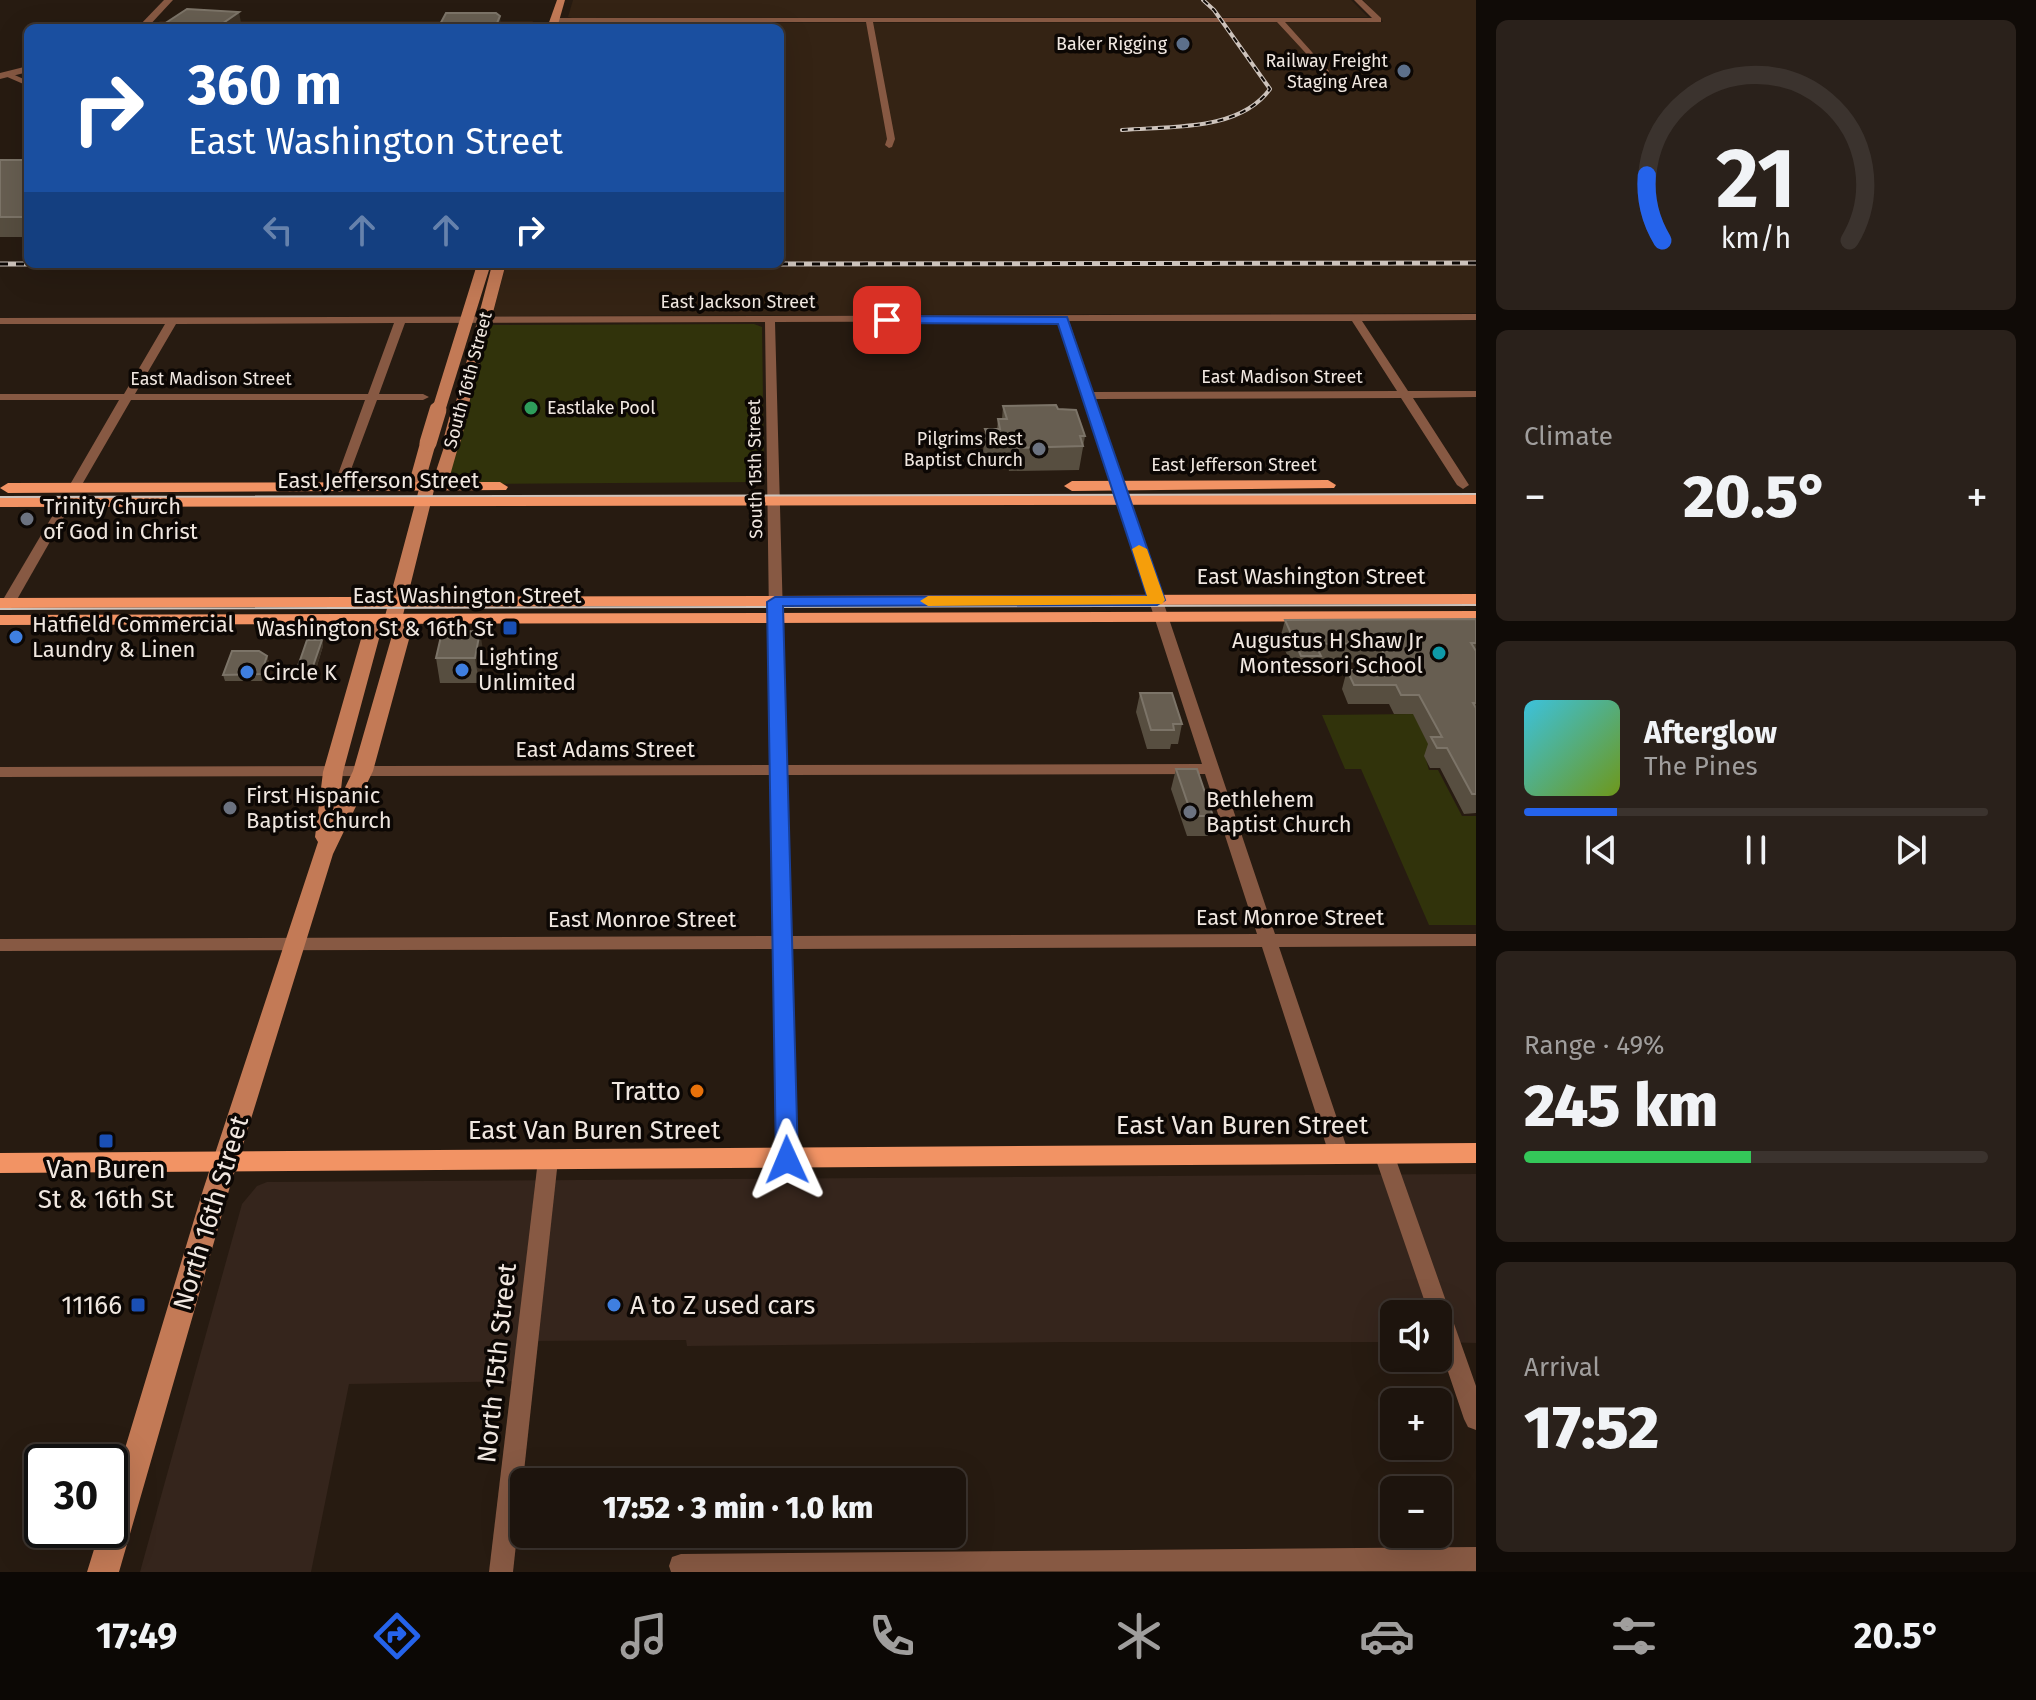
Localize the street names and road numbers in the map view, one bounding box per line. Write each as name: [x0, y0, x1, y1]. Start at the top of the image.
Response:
street label: East Jackson Street: [661, 291, 816, 313]
street label: South 16th Street: [439, 309, 497, 451]
street label: East Madison Street: [1201, 366, 1363, 388]
street label: East Madison Street: [130, 368, 292, 390]
street label: South 15th Street: [743, 398, 767, 539]
street label: East Jefferson Street: [1151, 454, 1317, 476]
street label: East Jefferson Street: [277, 467, 479, 494]
street label: East Washington Street: [1196, 563, 1426, 590]
street label: East Washington Street: [352, 582, 582, 609]
street label: East Adams Street: [515, 736, 695, 763]
street label: East Monroe Street: [1196, 904, 1384, 931]
street label: East Monroe Street: [548, 906, 736, 933]
street label: East Van Buren Street: [1116, 1110, 1369, 1141]
street label: North 16th Street: [167, 1111, 255, 1314]
street label: East Van Buren Street: [468, 1115, 721, 1146]
street label: North 15th Street: [471, 1261, 523, 1464]

